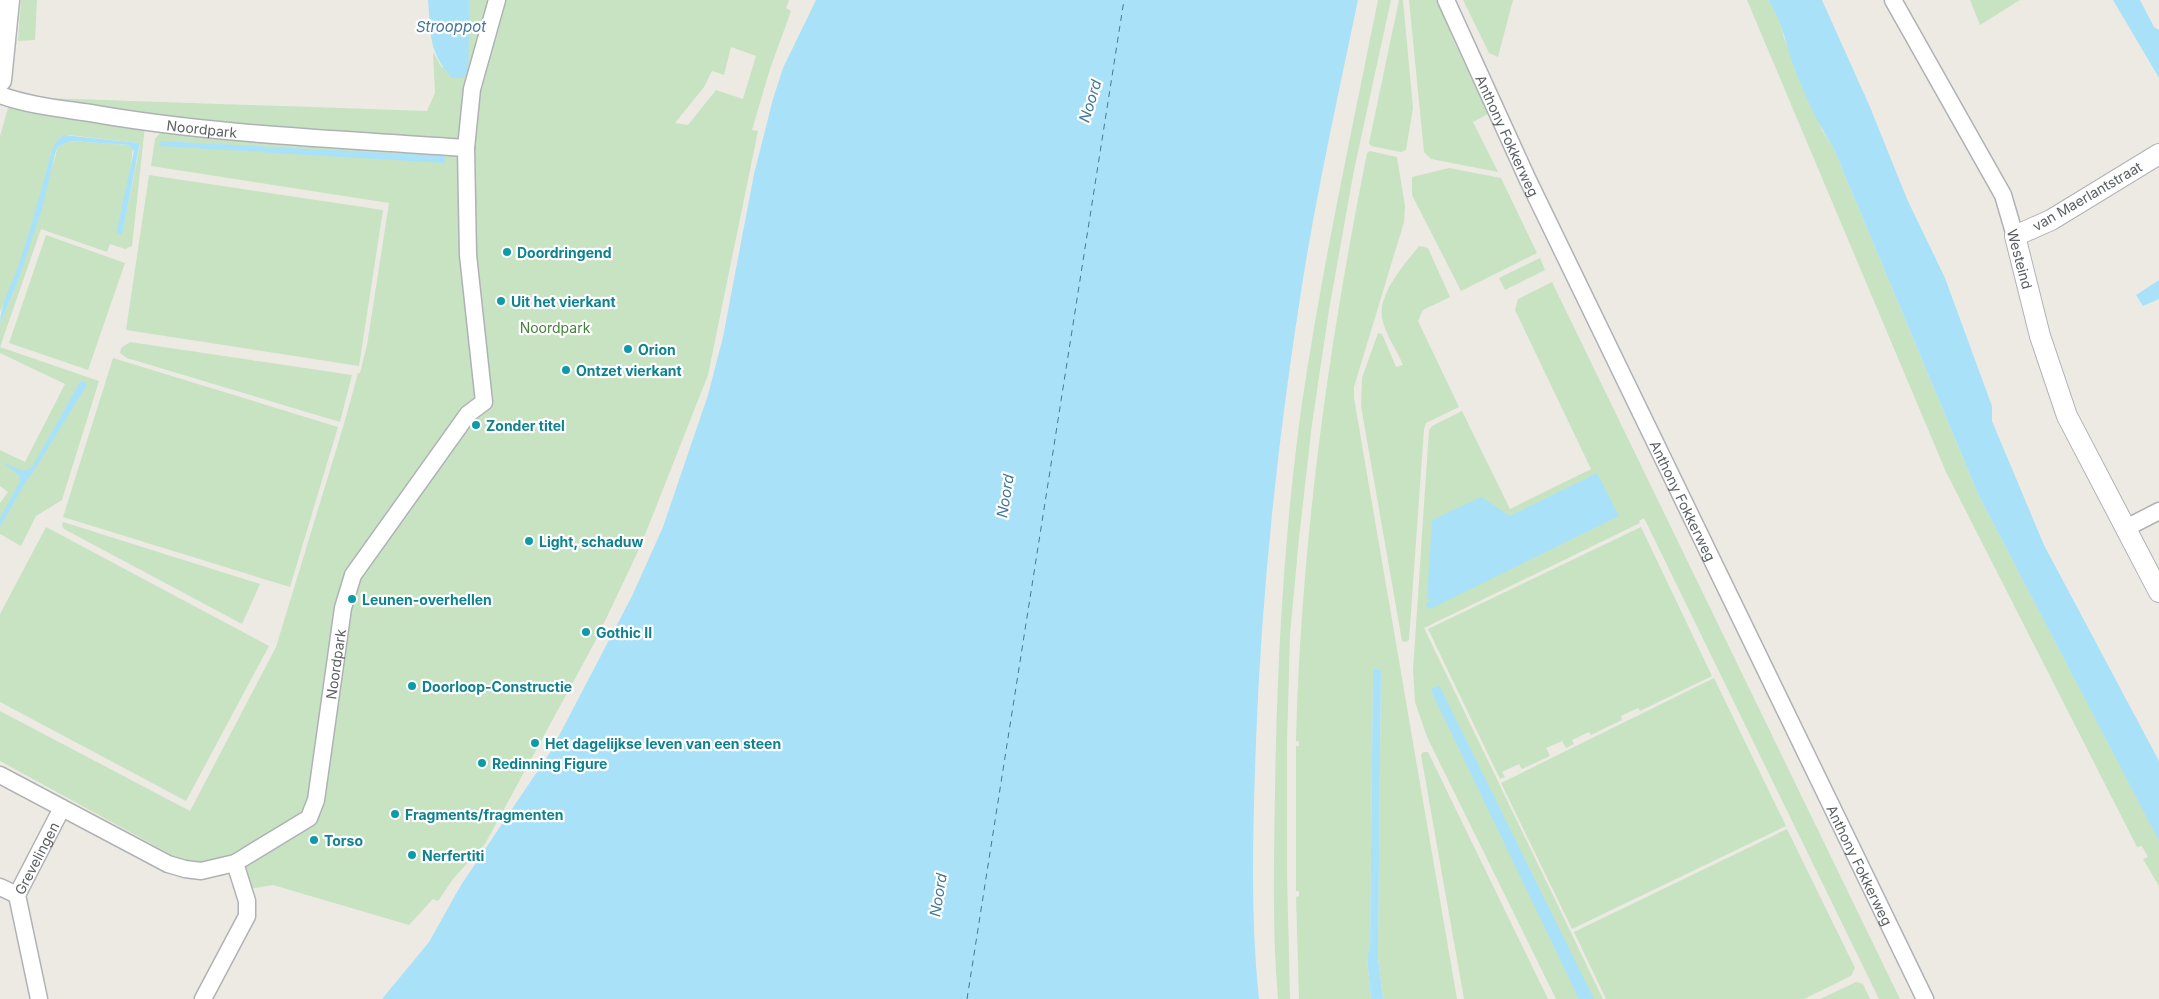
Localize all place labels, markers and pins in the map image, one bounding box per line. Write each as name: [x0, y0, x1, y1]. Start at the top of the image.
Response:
place label: Doordringend: [517, 244, 612, 261]
marker: Doordringend: [501, 246, 513, 258]
place label: Uit het vierkant: [511, 293, 616, 310]
marker: Uit het vierkant: [495, 295, 507, 307]
place label: Orion: [638, 341, 676, 358]
marker: Orion: [622, 343, 634, 355]
place label: Ontzet vierkant: [576, 362, 682, 379]
marker: Ontzet vierkant: [560, 364, 572, 376]
place label: Zonder titel: [486, 417, 565, 434]
marker: Zonder titel: [470, 419, 482, 431]
place label: Light, schaduw: [539, 533, 643, 550]
marker: Light, schaduw: [523, 535, 535, 547]
place label: Leunen-overhellen: [362, 591, 492, 608]
marker: Leunen-overhellen: [346, 593, 358, 605]
place label: Gothic II: [596, 624, 652, 641]
marker: Gothic II: [580, 626, 592, 638]
place label: Doorloop-Constructie: [422, 678, 572, 695]
marker: Doorloop-Constructie: [406, 680, 418, 692]
place label: Het dagelijkse leven van een steen: [545, 735, 781, 752]
marker: Het dagelijkse leven van een steen: [529, 737, 541, 749]
place label: Redinning Figure: [492, 755, 607, 772]
marker: Redinning Figure: [476, 757, 488, 769]
place label: Fragments/fragmenten: [405, 806, 564, 823]
marker: Fragments/fragmenten: [389, 808, 401, 820]
place label: Torso: [324, 832, 363, 849]
marker: Torso: [308, 834, 320, 846]
place label: Nerfertiti: [422, 847, 485, 864]
marker: Nerfertiti: [406, 849, 418, 861]

